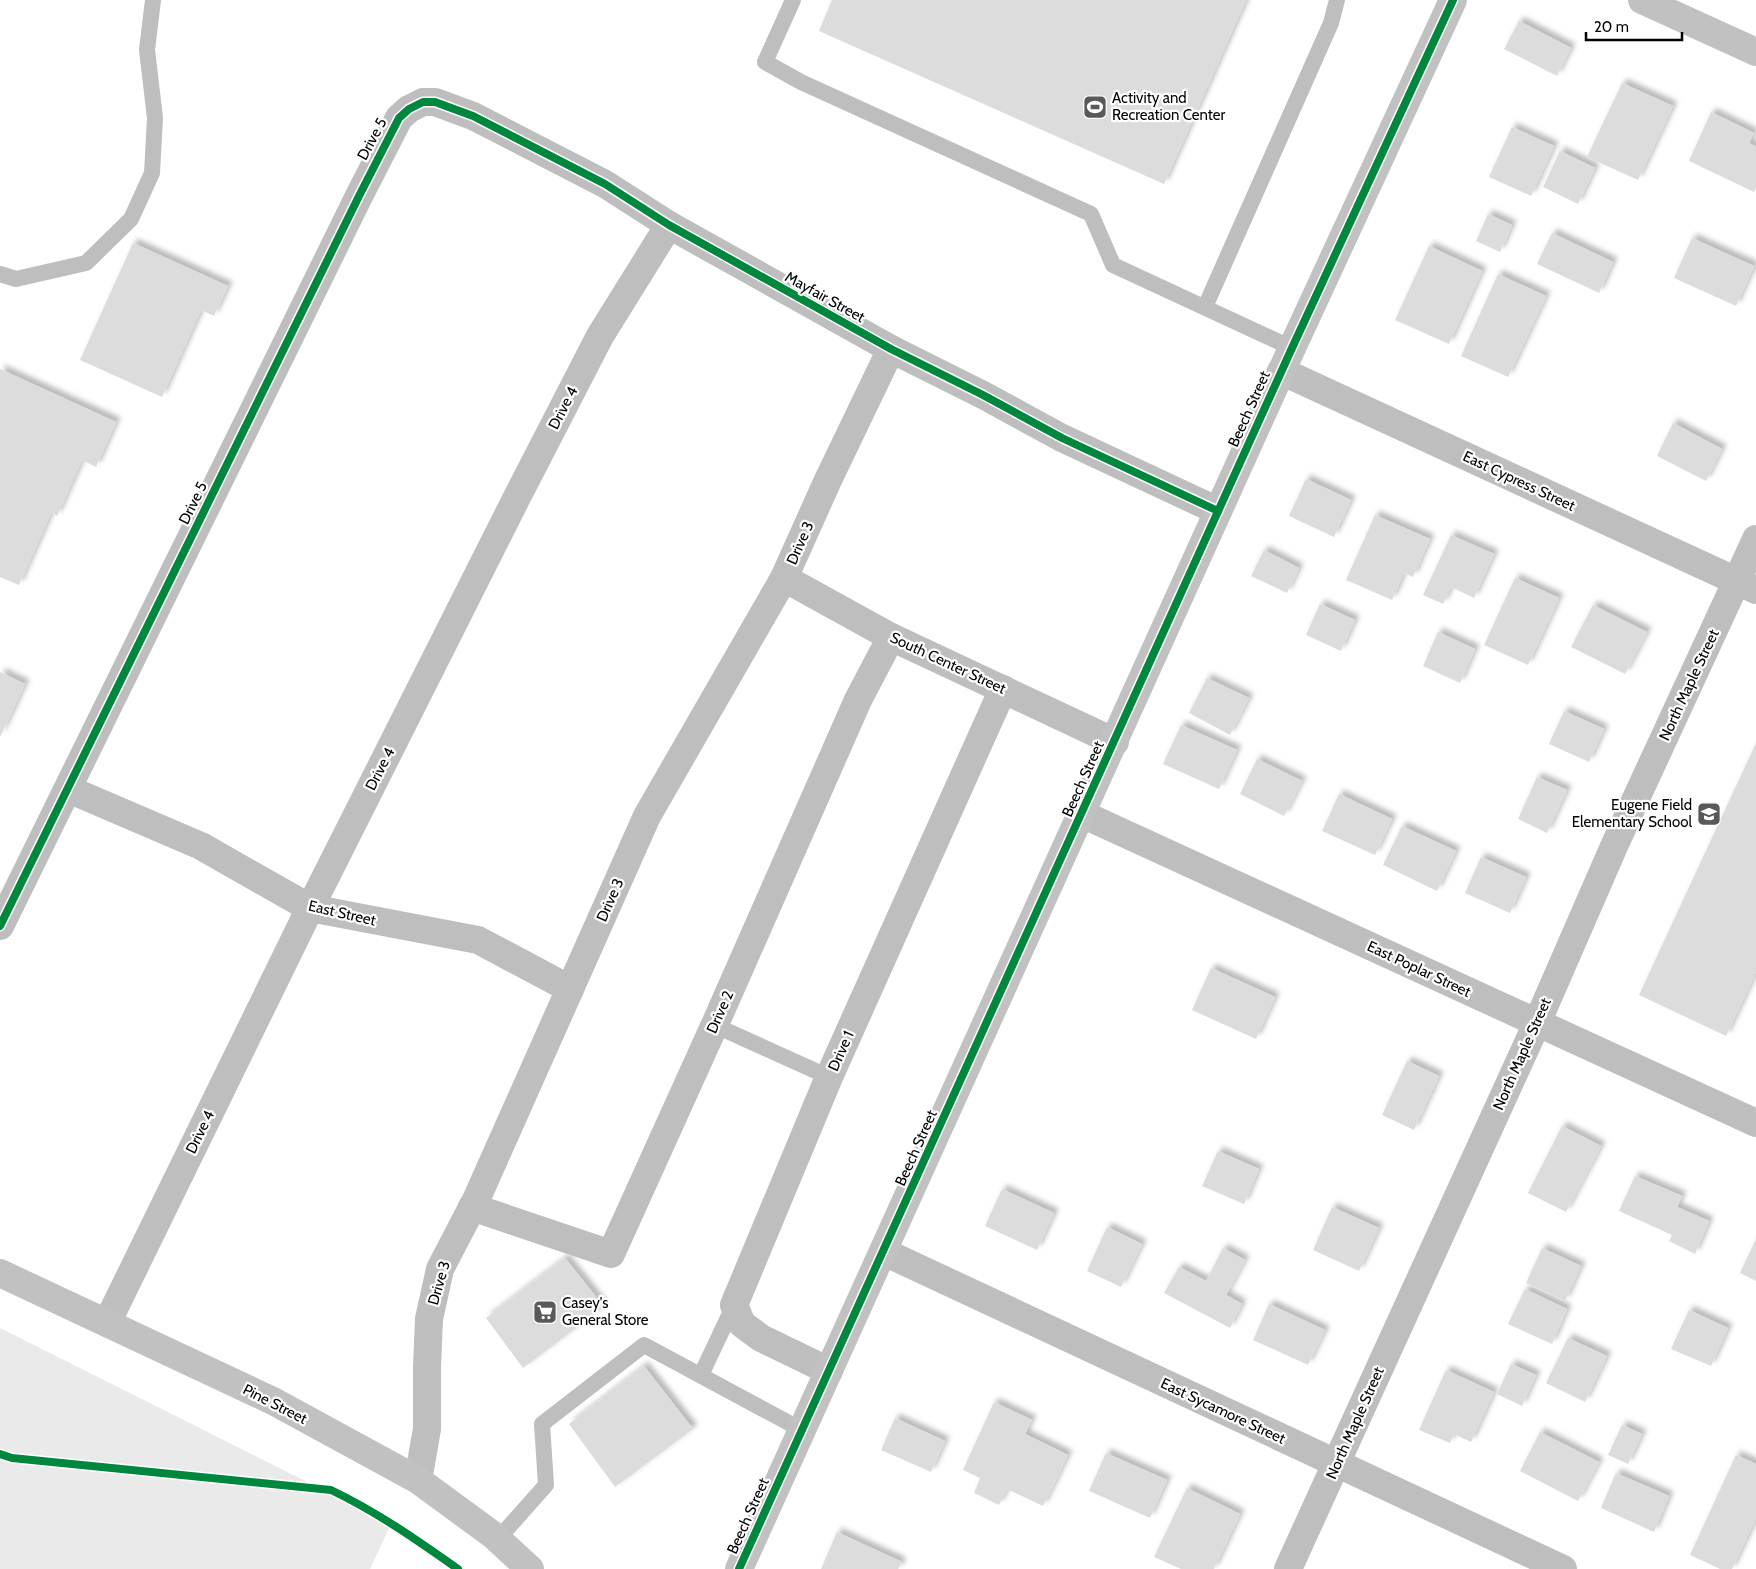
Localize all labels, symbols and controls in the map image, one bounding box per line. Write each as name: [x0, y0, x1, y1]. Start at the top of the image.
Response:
scale bar: [1586, 10, 1682, 42]
text: 20 m: [1594, 18, 1629, 36]
place label: Activity and Recreation Center: [1112, 89, 1225, 124]
sports icon: Activity and Recreation Center: [1082, 94, 1108, 120]
street label: Drive 5: [353, 115, 391, 163]
street label: Mayfair Street: [782, 268, 868, 326]
street label: Beech Street: [1224, 368, 1274, 450]
street label: Drive 4: [545, 383, 582, 432]
street label: East Cypress Street: [1460, 447, 1578, 515]
street label: Drive 5: [175, 479, 211, 527]
street label: Drive 3: [783, 519, 817, 567]
street label: North Maple Street: [1655, 627, 1723, 743]
street label: South Center Street: [887, 628, 1009, 698]
street label: Beech Street: [1058, 738, 1108, 820]
street label: Drive 4: [362, 744, 399, 793]
place label: Eugene Field Elementary School: [1572, 796, 1692, 831]
school or university icon: Eugene Field Elementary School: [1696, 801, 1722, 827]
street label: Drive 3: [593, 876, 627, 924]
street label: East Street: [307, 897, 377, 929]
street label: East Poplar Street: [1364, 937, 1474, 1001]
street label: Drive 2: [703, 988, 737, 1036]
street label: North Maple Street: [1489, 995, 1555, 1113]
street label: Drive 1: [824, 1028, 858, 1074]
street label: Drive 4: [182, 1107, 218, 1156]
street label: Beech Street: [891, 1107, 941, 1189]
street label: Drive 3: [424, 1259, 454, 1307]
place label: Casey's General Store: [562, 1294, 649, 1329]
supermarket icon: Casey's General Store: [532, 1299, 558, 1325]
street label: North Maple Street: [1322, 1364, 1388, 1482]
street label: East Sycamore Street: [1158, 1374, 1288, 1448]
street label: Pine Street: [240, 1380, 310, 1428]
street label: Beech Street: [723, 1475, 773, 1557]

